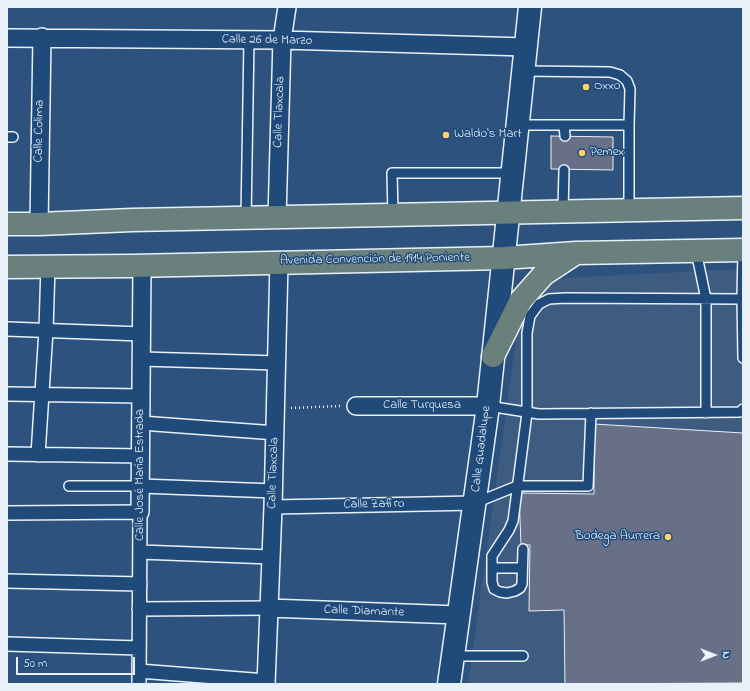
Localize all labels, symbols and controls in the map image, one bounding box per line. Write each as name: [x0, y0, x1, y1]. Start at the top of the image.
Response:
street label: Calle 26 de Marzo: [222, 32, 312, 50]
street label: Calle Tlaxcala: [271, 76, 289, 148]
place label: Oxxo: [594, 79, 621, 95]
marker: Oxxo: [581, 82, 591, 92]
street label: Calle Colima: [32, 99, 48, 163]
place label: Waldo's Mart: [454, 127, 522, 143]
marker: Waldo's Mart: [441, 130, 451, 140]
place label: Pemex: [590, 145, 624, 161]
marker: Pemex: [577, 148, 587, 158]
street label: Avenida Convención de 1914 Poniente: [280, 251, 470, 269]
street label: Calle Turquesa: [383, 398, 461, 414]
street label: Calle Guadalupe: [469, 405, 495, 493]
street label: Calle José María Estrada: [133, 409, 149, 541]
street label: Calle Tlaxcala: [265, 437, 283, 509]
street label: Calle Zafiro: [343, 497, 405, 513]
place label: Bodega Aurrera: [575, 529, 660, 545]
marker: Bodega Aurrera: [663, 532, 673, 542]
street label: Calle Diamante: [324, 603, 404, 621]
north arrow: [694, 635, 734, 675]
scale bar: [18, 649, 137, 675]
text: N: [718, 651, 734, 659]
text: 50 m: [23, 655, 47, 673]

